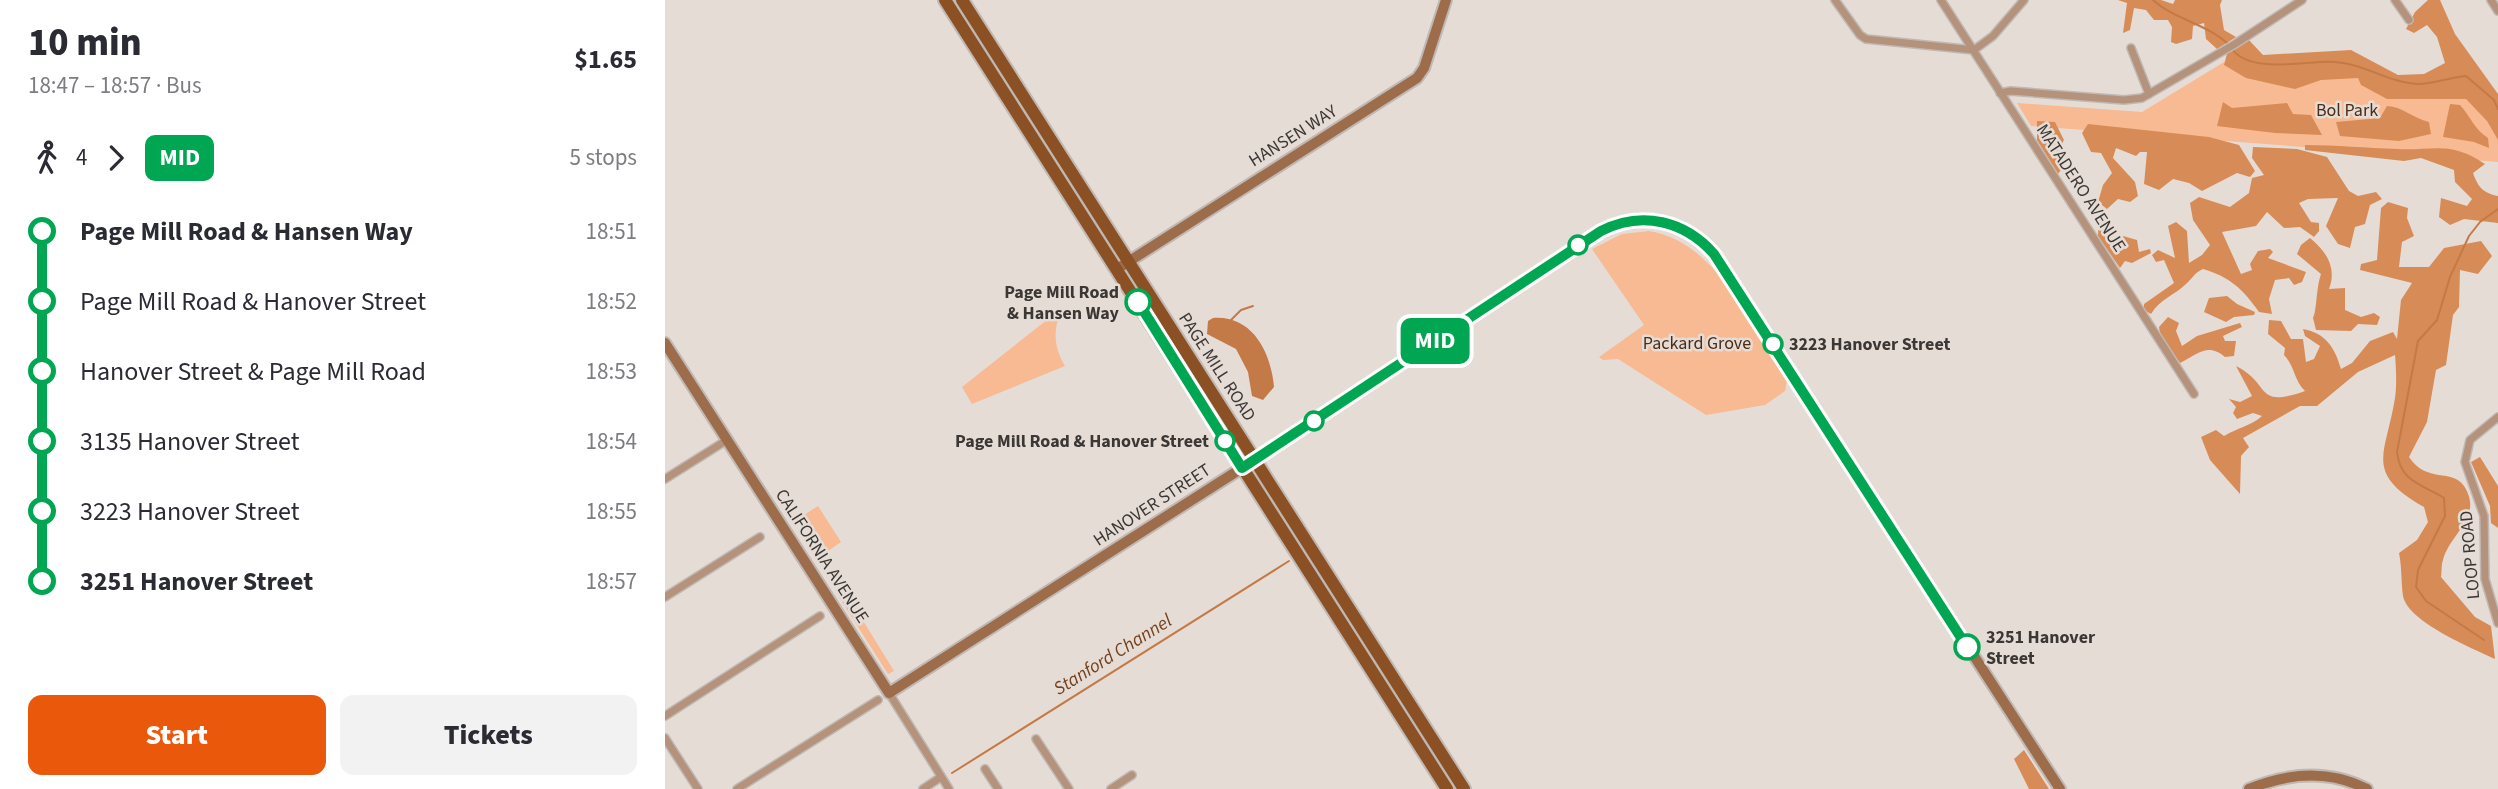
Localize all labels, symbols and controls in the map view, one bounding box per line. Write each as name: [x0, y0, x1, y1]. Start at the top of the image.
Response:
text: 10 min: [28, 16, 142, 70]
text: $1.65: [574, 41, 637, 78]
text: 18:47 – 18:57 · Bus: [28, 69, 202, 102]
park label: Bol Park: [2316, 98, 2378, 123]
street label: HANSEN WAY: [1244, 99, 1342, 173]
street label: MATADERO AVENUE: [2030, 119, 2132, 257]
icon: walk: [28, 139, 66, 177]
icon: forward: [97, 139, 135, 177]
text: MID: [159, 140, 200, 175]
text: 4: [76, 141, 87, 174]
text: 5 stops: [570, 141, 637, 174]
text: Page Mill Road & Hansen Way: [80, 213, 413, 250]
text: 18:51: [586, 215, 637, 248]
unlabelled marker: [1568, 235, 1588, 255]
place label: Page Mill Road & Hansen Way: [1004, 280, 1120, 326]
text: Page Mill Road & Hanover Street: [80, 283, 426, 320]
text: 18:52: [586, 285, 637, 318]
marker: Page Mill Road & Hansen Way: [1125, 289, 1151, 315]
street label: PAGE MILL ROAD: [1172, 308, 1262, 426]
line badge: MID: [1395, 318, 1475, 364]
text: MID: [1415, 323, 1455, 358]
park label: Packard Grove: [1643, 331, 1751, 356]
place label: 3223 Hanover Street: [1789, 332, 1951, 357]
marker: 3223 Hanover Street: [1763, 334, 1783, 354]
text: Hanover Street & Page Mill Road: [80, 353, 426, 390]
text: 18:53: [586, 355, 637, 388]
unlabelled marker: [1304, 411, 1324, 431]
text: 3135 Hanover Street: [80, 423, 299, 460]
text: 18:54: [586, 425, 637, 458]
place label: Page Mill Road & Hanover Street: [955, 429, 1209, 454]
marker: Page Mill Road & Hanover Street: [1215, 431, 1235, 451]
street label: HANOVER STREET: [1088, 457, 1216, 552]
street label: CALIFORNIA AVENUE: [769, 484, 875, 628]
text: 3223 Hanover Street: [80, 493, 299, 530]
text: 18:55: [586, 495, 637, 528]
street label: LOOP ROAD: [2454, 510, 2486, 600]
text: 3251 Hanover Street: [80, 563, 313, 600]
text: 18:57: [586, 565, 637, 598]
water label: Stanford Channel: [1048, 608, 1178, 702]
place label: 3251 Hanover Street: [1986, 625, 2096, 671]
marker: 3251 Hanover Street: [1954, 634, 1980, 660]
button: Start: [28, 695, 326, 775]
button: Tickets: [340, 695, 637, 775]

